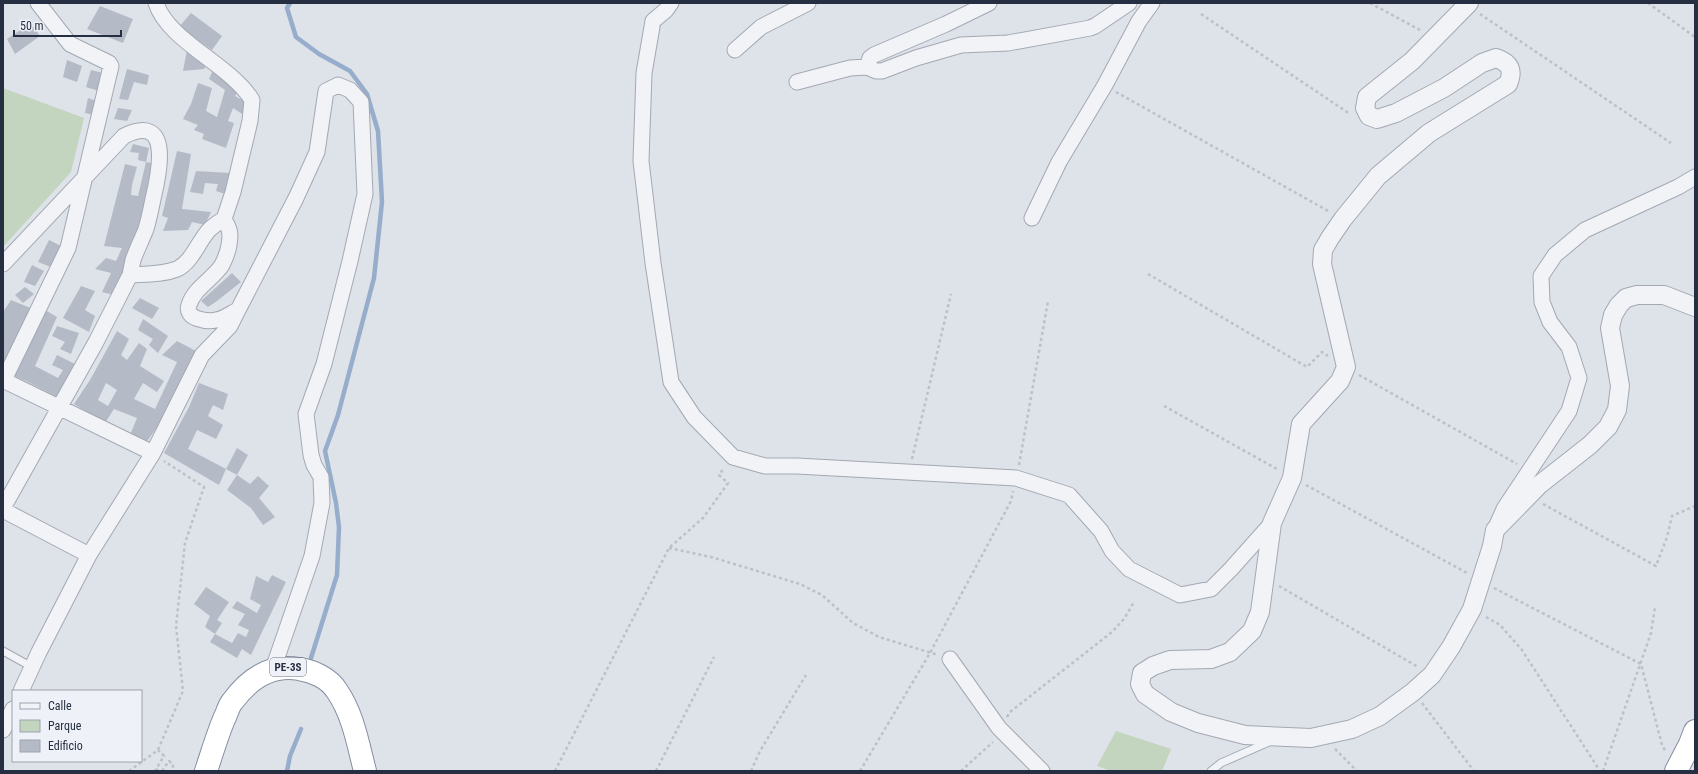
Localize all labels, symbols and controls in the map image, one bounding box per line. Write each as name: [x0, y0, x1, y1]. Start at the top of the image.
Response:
scale bar: [14, 12, 121, 38]
text: 50 m: [20, 19, 44, 33]
road number: PE-3S: [270, 658, 306, 676]
legend: [12, 690, 142, 762]
text: Calle: [48, 699, 72, 713]
text: Parque: [48, 719, 82, 733]
text: Edificio: [48, 739, 83, 753]

